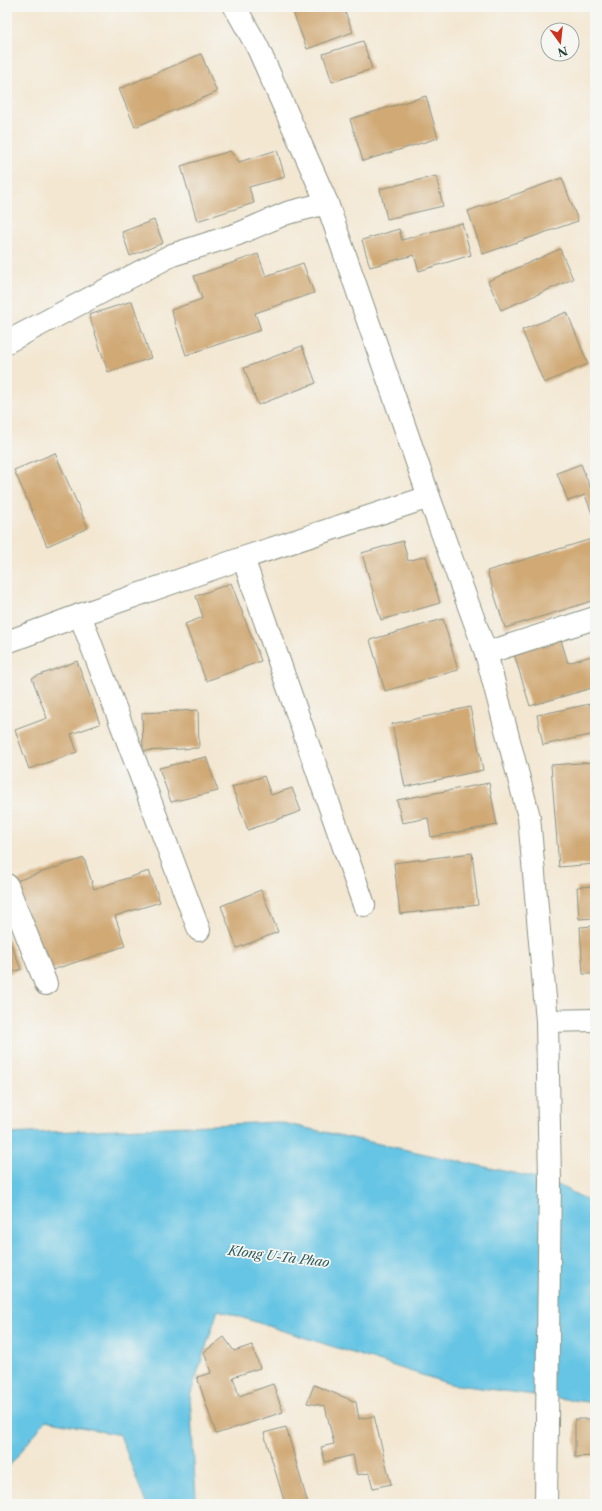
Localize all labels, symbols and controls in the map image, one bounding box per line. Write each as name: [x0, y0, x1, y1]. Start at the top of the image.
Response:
north arrow: [540, 22, 580, 62]
text: N: [556, 44, 569, 60]
water label: Klong U-Ta Phao: [226, 1242, 331, 1270]

